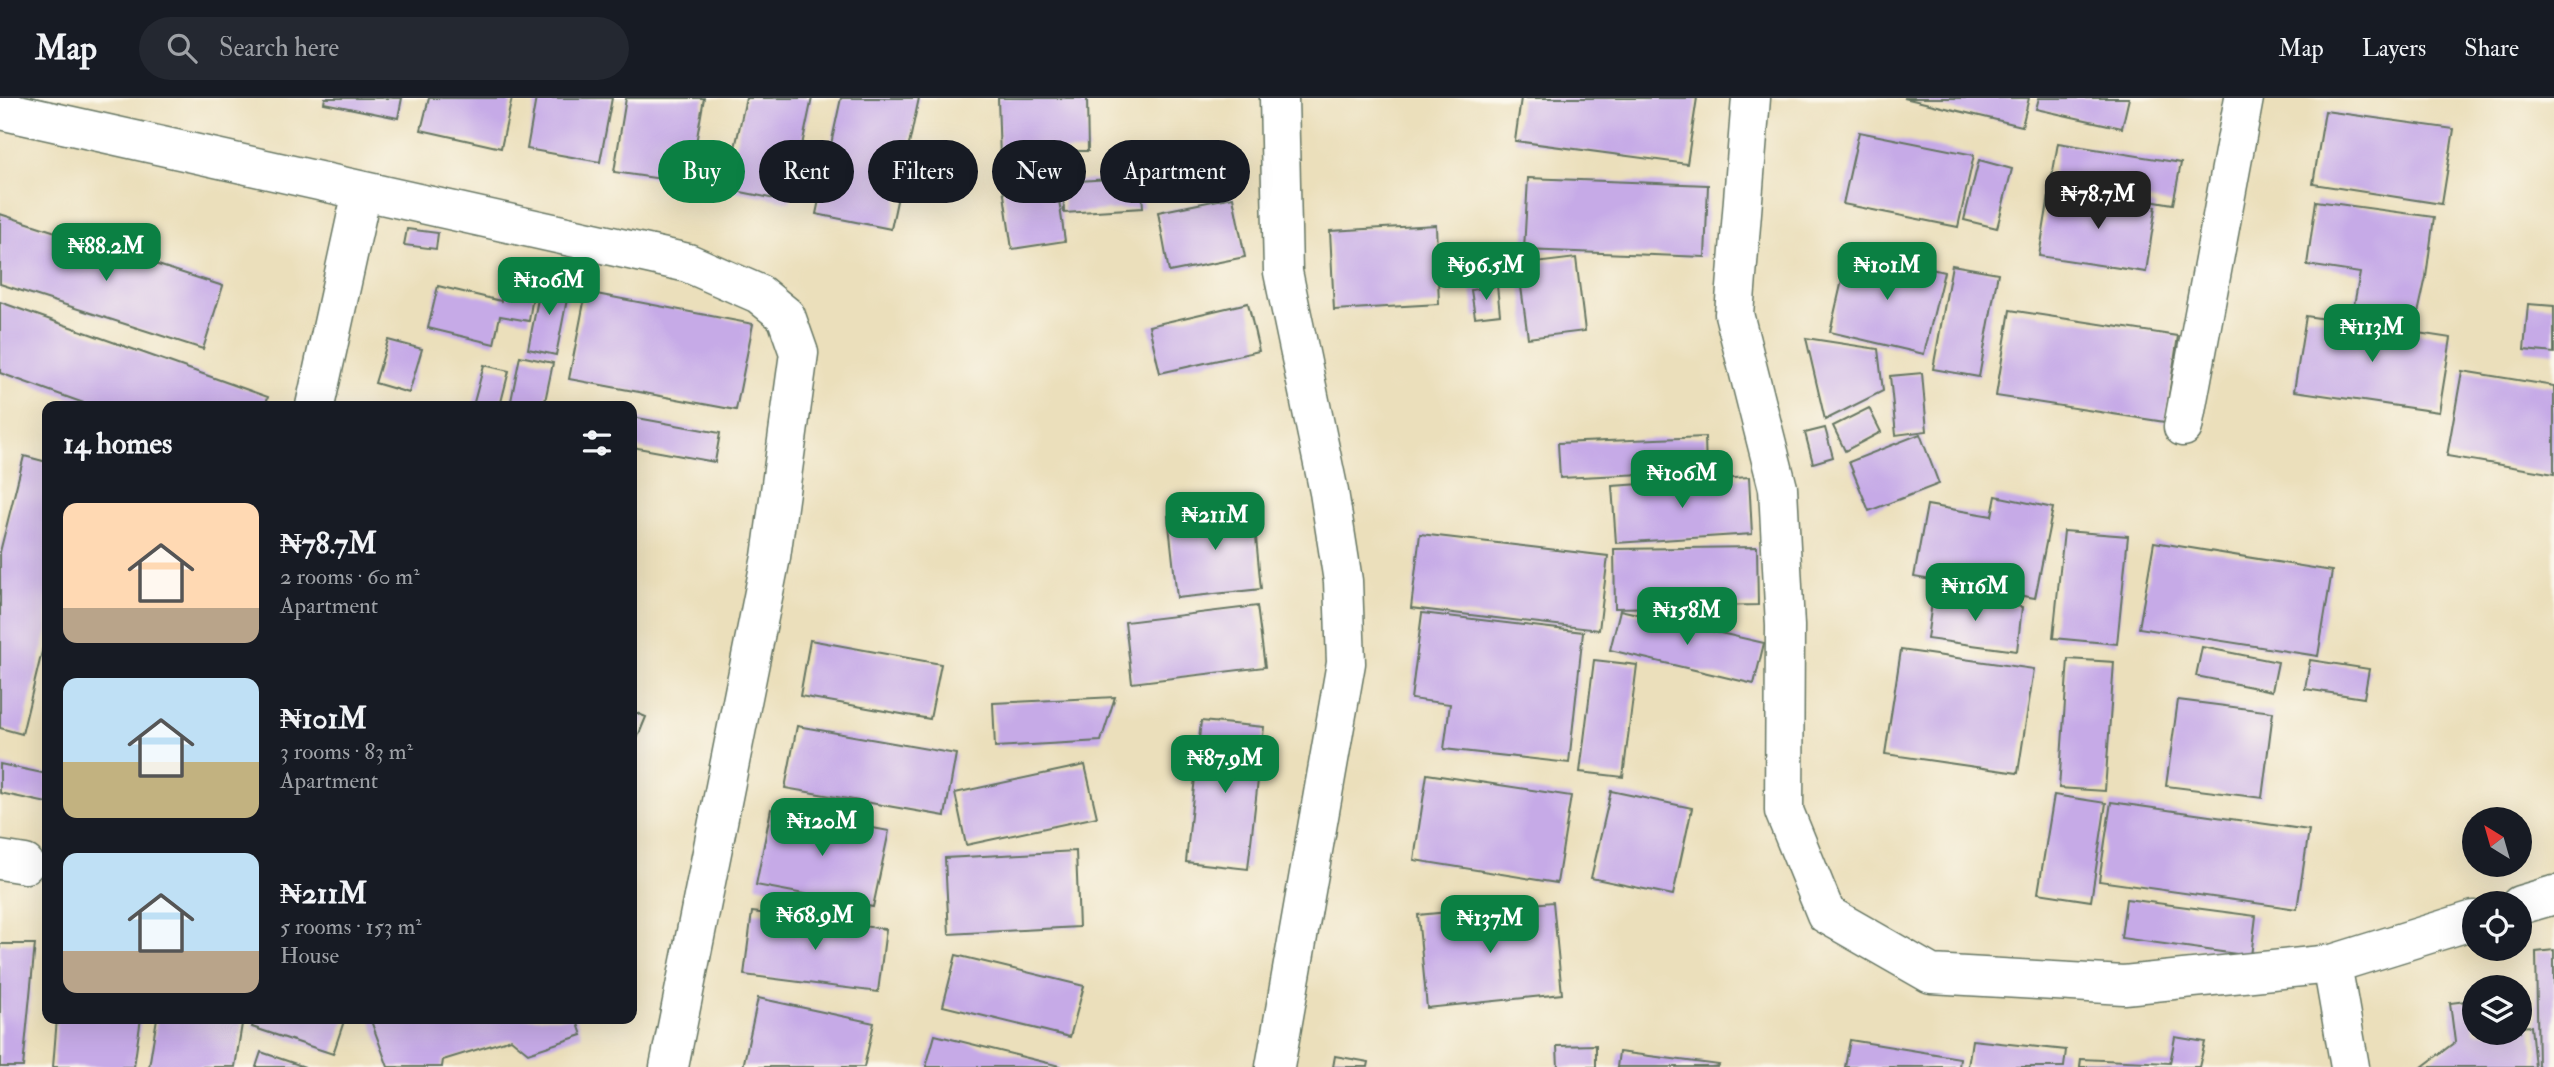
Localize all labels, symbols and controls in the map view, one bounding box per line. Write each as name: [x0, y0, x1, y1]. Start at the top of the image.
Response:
search box: [139, 17, 629, 80]
text: Map: [35, 28, 97, 69]
icon: search: [163, 29, 201, 67]
text: Search here: [219, 32, 339, 64]
text: Map: [2279, 33, 2324, 64]
text: Layers: [2362, 33, 2426, 64]
text: Share: [2464, 33, 2519, 64]
chip: Buy: [658, 140, 745, 203]
chip: Rent: [759, 140, 854, 203]
chip: Filters: [868, 140, 978, 203]
chip: New: [992, 140, 1086, 203]
chip: Apartment: [1100, 140, 1250, 203]
pin: ₦78.7M: [2041, 172, 2155, 231]
text: ₦78.7M: [2061, 179, 2135, 208]
pin: ₦88.2M: [49, 223, 163, 283]
text: ₦88.2M: [68, 231, 144, 260]
pin: ₦96.5M: [1429, 242, 1543, 302]
pin: ₦101M: [1838, 242, 1936, 302]
text: ₦96.5M: [1448, 250, 1524, 279]
text: ₦101M: [1854, 250, 1920, 279]
pin: ₦106M: [500, 258, 598, 317]
text: ₦106M: [514, 265, 584, 294]
pin: ₦113M: [2323, 304, 2421, 364]
text: ₦113M: [2340, 312, 2404, 341]
icon: filters: [578, 424, 616, 462]
text: 14 homes: [63, 425, 172, 462]
pin: ₦106M: [1633, 450, 1731, 510]
text: ₦106M: [1647, 458, 1717, 487]
pin: ₦211M: [1166, 492, 1264, 552]
text: ₦211M: [1182, 500, 1248, 529]
text: ₦78.7M: [280, 525, 377, 562]
icon: home: [119, 531, 203, 615]
text: 2 rooms · 60 m²: [280, 562, 420, 591]
pin: ₦116M: [1926, 564, 2024, 623]
text: ₦116M: [1942, 571, 2008, 600]
pin: ₦158M: [1638, 588, 1736, 647]
text: Apartment: [280, 591, 378, 620]
text: ₦158M: [1653, 595, 1721, 624]
text: ₦101M: [280, 700, 367, 737]
icon: home: [119, 706, 203, 790]
pin: ₦87.9M: [1168, 736, 1282, 795]
text: 3 rooms · 83 m²: [280, 737, 413, 766]
text: ₦87.9M: [1187, 743, 1263, 772]
text: Apartment: [280, 766, 378, 795]
pin: ₦120M: [773, 798, 871, 858]
text: ₦120M: [787, 806, 857, 835]
north arrow: [2462, 807, 2532, 877]
map controls: [2462, 807, 2532, 1045]
text: ₦211M: [280, 875, 367, 912]
icon: home: [119, 881, 203, 965]
button: locate: [2462, 891, 2532, 961]
pin: ₦68.9M: [758, 892, 872, 952]
pin: ₦137M: [1441, 896, 1539, 955]
text: ₦68.9M: [776, 900, 854, 929]
text: ₦137M: [1457, 903, 1523, 932]
text: 5 rooms · 153 m²: [280, 912, 422, 941]
text: House: [280, 941, 339, 970]
button: layers: [2462, 975, 2532, 1045]

